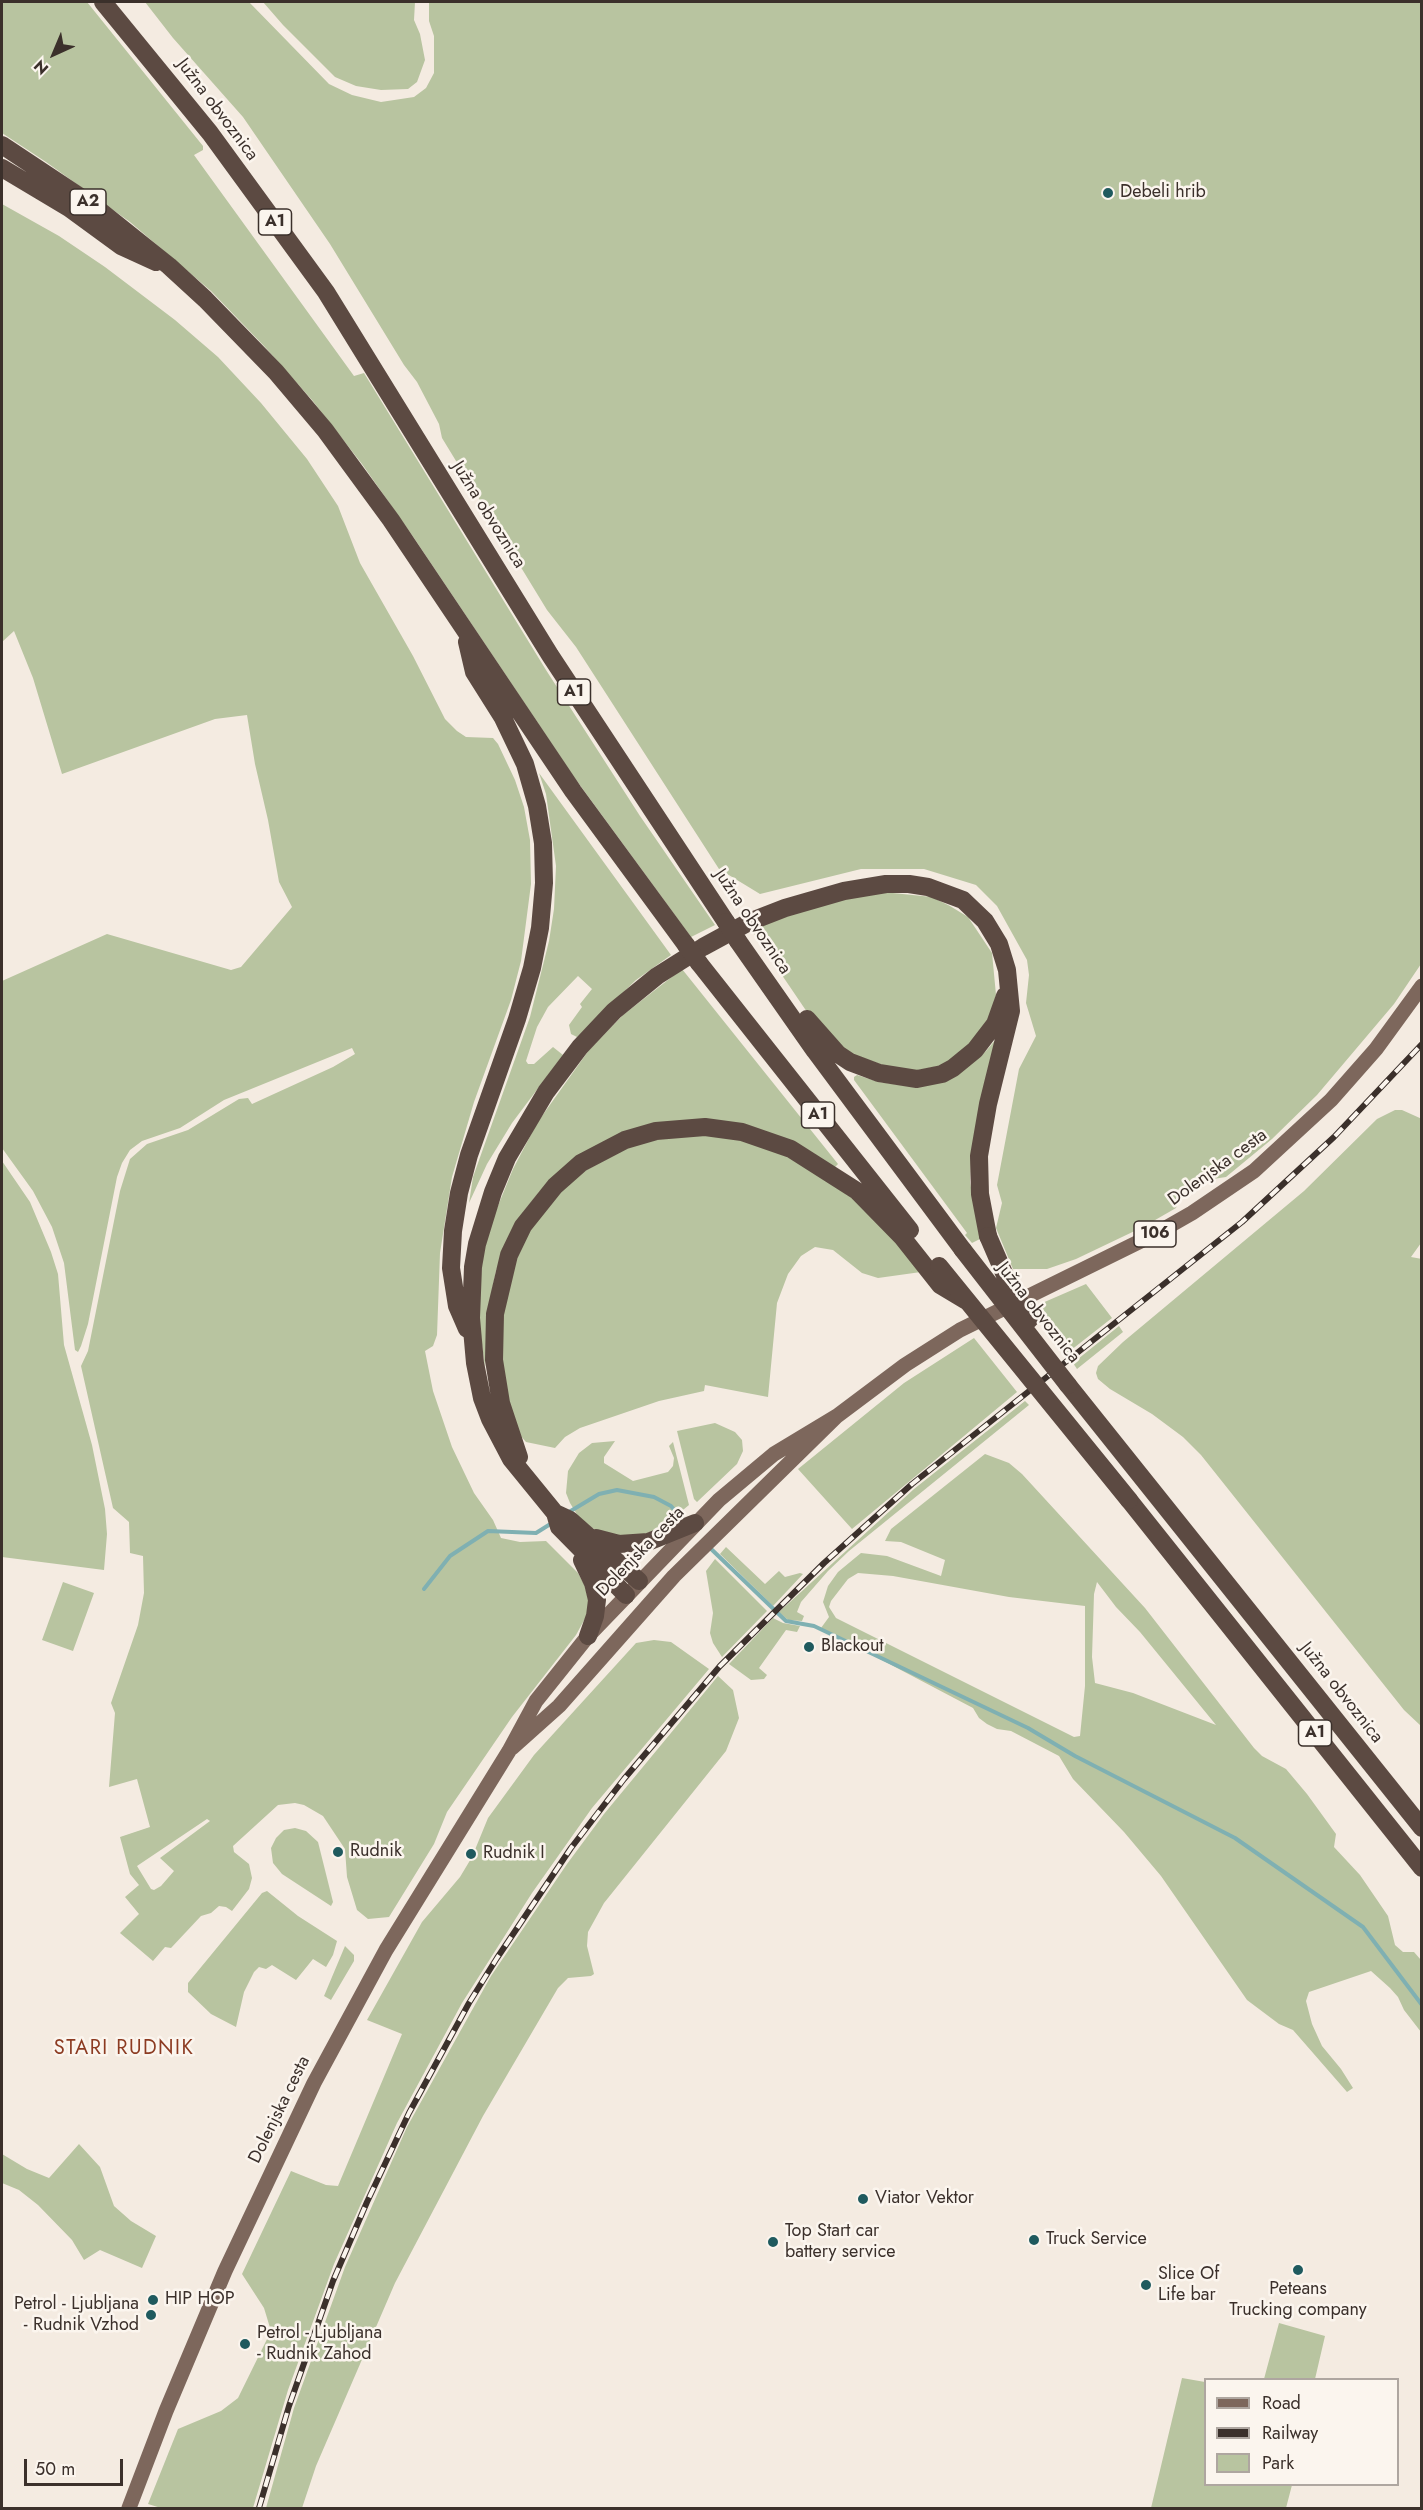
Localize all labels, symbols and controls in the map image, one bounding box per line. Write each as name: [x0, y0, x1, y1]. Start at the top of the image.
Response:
north arrow: [24, 24, 84, 84]
text: N: [29, 55, 54, 80]
street label: Južna obvoznica: [172, 55, 262, 165]
place label: Debeli hrib: [1120, 182, 1206, 204]
marker: Debeli hrib: [1101, 186, 1115, 200]
road number: A2: [70, 189, 106, 215]
road number: A1: [258, 209, 292, 235]
street label: Južna obvoznica: [446, 457, 530, 573]
road number: A1: [558, 679, 590, 705]
street label: Južna obvoznica: [709, 865, 795, 979]
road number: A1: [802, 1102, 834, 1128]
street label: Dolenjska cesta: [1164, 1125, 1272, 1211]
road number: 106: [1134, 1221, 1176, 1247]
street label: Južna obvoznica: [992, 1258, 1084, 1368]
street label: Dolenjska cesta: [593, 1503, 689, 1601]
place label: Blackout: [821, 1636, 884, 1658]
street label: Južna obvoznica: [1295, 1638, 1387, 1748]
marker: Blackout: [802, 1640, 816, 1654]
road number: A1: [1298, 1720, 1332, 1746]
place label: Rudnik: [350, 1841, 402, 1863]
place label: Rudnik I: [483, 1843, 545, 1865]
marker: Rudnik: [331, 1845, 345, 1859]
marker: Rudnik I: [464, 1847, 478, 1861]
district label: STARI RUDNIK: [54, 2037, 194, 2061]
street label: Dolenjska cesta: [245, 2053, 315, 2167]
place label: Viator Vektor: [875, 2188, 974, 2210]
marker: Viator Vektor: [856, 2192, 870, 2206]
place label: Top Start car battery service: [785, 2221, 896, 2264]
place label: Truck Service: [1046, 2229, 1147, 2251]
marker: Truck Service: [1027, 2233, 1041, 2247]
marker: Top Start car battery service: [766, 2235, 780, 2249]
marker: Peteans Trucking company: [1291, 2263, 1305, 2277]
place label: Slice Of Life bar: [1158, 2264, 1219, 2306]
marker: Slice Of Life bar: [1139, 2278, 1153, 2292]
place label: Peteans Trucking company: [1229, 2279, 1367, 2322]
place label: HIP HOP: [165, 2289, 234, 2311]
marker: HIP HOP: [146, 2293, 160, 2307]
place label: Petrol - Ljubljana - Rudnik Vzhod: [14, 2294, 139, 2336]
marker: Petrol - Ljubljana - Rudnik Vzhod: [144, 2308, 158, 2322]
place label: Petrol - Ljubljana - Rudnik Zahod: [257, 2323, 382, 2366]
marker: Petrol - Ljubljana - Rudnik Zahod: [238, 2337, 252, 2351]
legend: [1204, 2378, 1399, 2486]
text: Road: [1262, 2390, 1301, 2416]
text: Railway: [1262, 2420, 1318, 2446]
scale bar: [27, 2447, 126, 2485]
text: Park: [1262, 2450, 1294, 2476]
text: 50 m: [35, 2456, 75, 2482]

